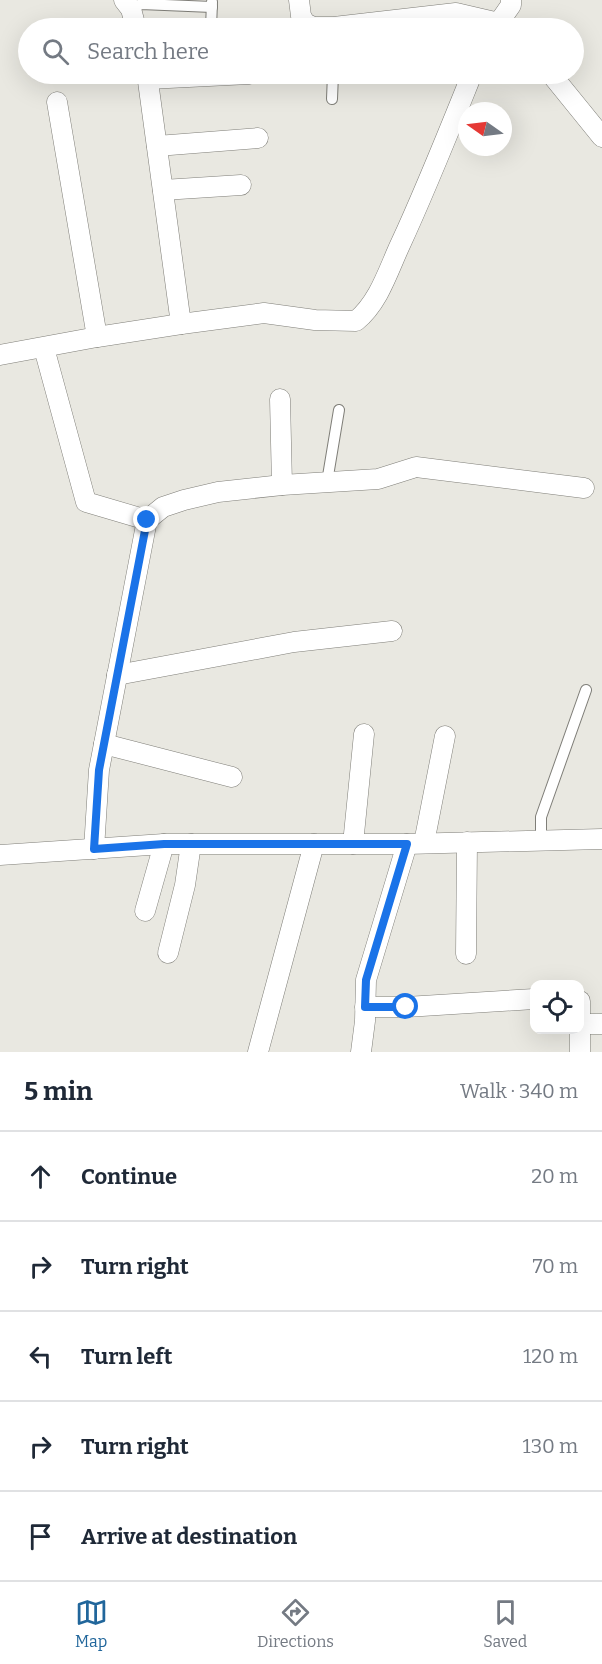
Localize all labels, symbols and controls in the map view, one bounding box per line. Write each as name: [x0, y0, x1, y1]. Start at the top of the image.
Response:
search box: [18, 18, 584, 84]
icon: search: [39, 35, 72, 68]
text: Search here: [87, 38, 209, 65]
north arrow: [458, 102, 512, 156]
route end: [133, 506, 159, 532]
map controls: [530, 980, 584, 1034]
button: locate: [530, 980, 584, 1034]
route start: [392, 993, 418, 1019]
text: 5 min: [24, 1076, 93, 1107]
text: Walk · 340 m: [460, 1079, 578, 1103]
icon: ahead: [24, 1160, 57, 1193]
text: Continue: [81, 1163, 177, 1190]
text: 20 m: [531, 1164, 578, 1188]
icon: right: [24, 1250, 57, 1283]
text: Turn right: [81, 1253, 189, 1280]
text: 70 m: [532, 1254, 578, 1278]
icon: left: [24, 1340, 57, 1373]
text: Turn left: [81, 1343, 173, 1370]
text: 120 m: [523, 1344, 578, 1368]
icon: right: [24, 1430, 57, 1463]
text: Turn right: [81, 1433, 189, 1460]
text: 130 m: [523, 1434, 578, 1458]
icon: arrive: [24, 1520, 57, 1553]
text: Arrive at destination: [81, 1523, 297, 1550]
tab: Map: [75, 1596, 108, 1651]
tab: Directions: [257, 1596, 334, 1651]
tab: Saved: [483, 1596, 527, 1651]

